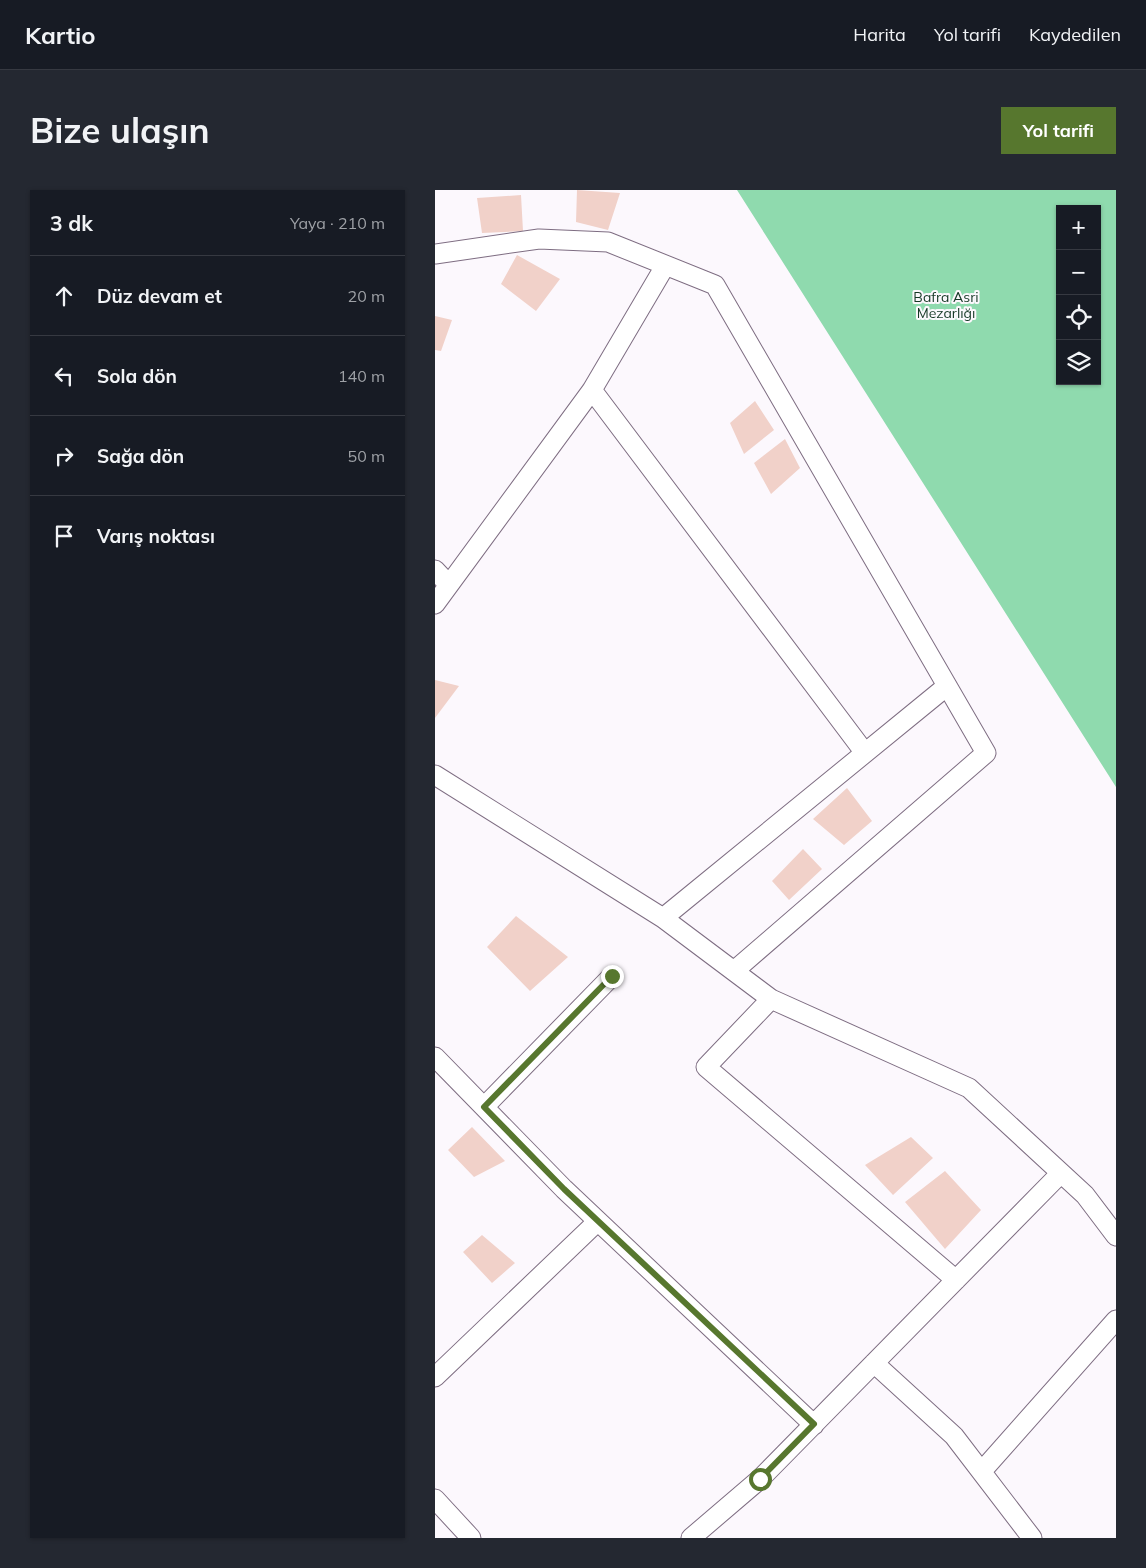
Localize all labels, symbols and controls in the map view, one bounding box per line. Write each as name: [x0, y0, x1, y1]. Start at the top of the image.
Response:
text: Kartio: [25, 20, 96, 50]
text: Harita: [853, 23, 906, 46]
text: Yol tarifi: [934, 23, 1001, 46]
text: Kaydedilen: [1029, 23, 1121, 46]
button: Yol tarifi: [1001, 107, 1116, 154]
text: Bize ulaşın: [30, 108, 210, 152]
map controls: [1056, 205, 1101, 385]
button: +: [1056, 205, 1101, 250]
text: 3 dk: [50, 210, 93, 236]
text: Yaya · 210 m: [290, 213, 385, 233]
button: −: [1056, 250, 1101, 295]
icon: ahead: [50, 282, 78, 310]
text: Düz devam et: [97, 284, 222, 308]
text: 20 m: [348, 286, 385, 306]
park label: Bafra Asri Mezarlığı: [913, 288, 979, 322]
button: locate: [1056, 295, 1101, 340]
button: layers: [1056, 340, 1101, 385]
icon: left: [50, 362, 78, 390]
text: Sola dön: [97, 364, 177, 388]
text: 140 m: [338, 366, 385, 386]
icon: right: [50, 442, 78, 470]
text: Sağa dön: [97, 444, 184, 468]
text: 50 m: [348, 446, 385, 466]
icon: arrive: [50, 522, 78, 550]
text: Varış noktası: [97, 524, 215, 548]
route end: [601, 965, 624, 988]
route start: [749, 1468, 772, 1491]

